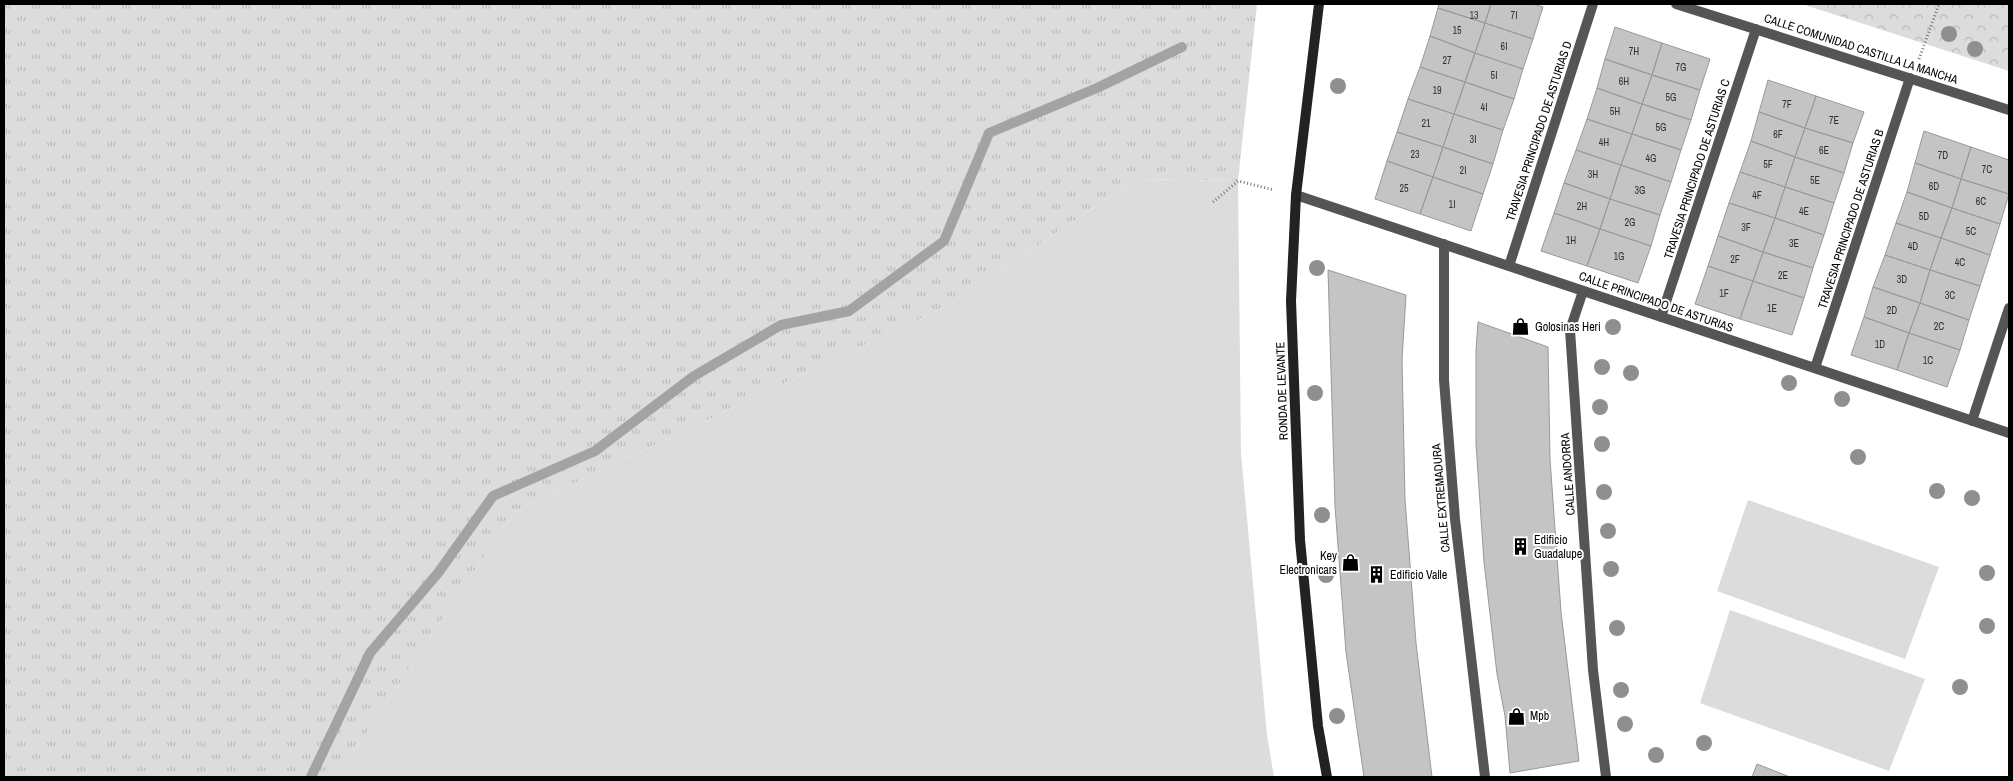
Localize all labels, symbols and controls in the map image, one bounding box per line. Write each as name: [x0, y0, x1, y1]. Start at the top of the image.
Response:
house number: 13: [1469, 9, 1479, 22]
house number: 7I: [1511, 9, 1517, 22]
street label: CALLE COMUNIDAD CASTILLA LA MANCHA: [1762, 10, 1960, 88]
house number: 15: [1452, 24, 1462, 37]
street label: TRAVESIA PRINCIPADO DE ASTURIAS D: [1502, 39, 1576, 223]
house number: 6I: [1501, 40, 1507, 53]
house number: 7H: [1629, 45, 1639, 58]
house number: 27: [1442, 54, 1452, 67]
house number: 7G: [1676, 61, 1686, 74]
house number: 5I: [1491, 69, 1497, 82]
house number: 6H: [1619, 75, 1629, 88]
street label: TRAVESIA PRINCIPADO DE ASTURIAS C: [1660, 77, 1734, 261]
house number: 19: [1432, 84, 1442, 97]
house number: 5G: [1666, 91, 1676, 104]
house number: 7F: [1782, 98, 1792, 111]
house number: 4I: [1481, 101, 1487, 114]
house number: 5H: [1610, 105, 1620, 118]
house number: 7E: [1829, 114, 1839, 127]
house number: 21: [1421, 117, 1431, 130]
house number: 5G: [1656, 121, 1666, 134]
street label: TRAVESIA PRINCIPADO DE ASTURIAS B: [1814, 127, 1888, 311]
house number: 6F: [1773, 128, 1783, 141]
house number: 3I: [1470, 133, 1476, 146]
house number: 4H: [1599, 136, 1609, 149]
house number: 6E: [1819, 144, 1829, 157]
house number: 23: [1410, 148, 1420, 161]
house number: 7D: [1938, 149, 1948, 162]
house number: 4G: [1646, 152, 1656, 165]
house number: 5F: [1763, 158, 1773, 171]
house number: 7C: [1982, 163, 1992, 176]
house number: 2I: [1460, 164, 1466, 177]
house number: 3H: [1588, 168, 1598, 181]
house number: 5E: [1810, 174, 1820, 187]
house number: 6D: [1929, 180, 1939, 193]
house number: 25: [1399, 182, 1409, 195]
house number: 3G: [1635, 184, 1645, 197]
house number: 4F: [1752, 189, 1762, 202]
house number: 6C: [1976, 195, 1986, 208]
house number: 1I: [1449, 198, 1455, 211]
house number: 2H: [1577, 200, 1587, 213]
house number: 4E: [1799, 205, 1809, 218]
house number: 5D: [1919, 210, 1929, 223]
house number: 2G: [1625, 216, 1635, 229]
house number: 3F: [1741, 221, 1751, 234]
house number: 5C: [1966, 225, 1976, 238]
house number: 1H: [1566, 234, 1576, 247]
house number: 3E: [1789, 237, 1799, 250]
house number: 4D: [1908, 240, 1918, 253]
house number: 1G: [1614, 250, 1624, 263]
house number: 2F: [1730, 253, 1740, 266]
house number: 4C: [1955, 256, 1965, 269]
street label: CALLE PRINCIPADO DE ASTURIAS: [1577, 268, 1736, 336]
house number: 2E: [1778, 269, 1788, 282]
house number: 3D: [1897, 273, 1907, 286]
house number: 1F: [1719, 287, 1729, 300]
house number: 3C: [1945, 289, 1955, 302]
house number: 1E: [1767, 302, 1777, 315]
house number: 2D: [1887, 304, 1897, 317]
shop icon: Golosinas Heri: [1511, 317, 1531, 337]
place label: Golosinas Heri: [1535, 319, 1601, 335]
house number: 2C: [1934, 320, 1944, 333]
house number: 1D: [1875, 338, 1885, 351]
street label: RONDA DE LEVANTE: [1272, 342, 1292, 440]
house number: 1C: [1923, 354, 1933, 367]
street label: CALLE ANDORRA: [1557, 432, 1579, 516]
street label: CALLE EXTREMADURA: [1428, 442, 1454, 553]
place label: Edificio Guadalupe: [1534, 532, 1582, 562]
building icon: Edificio Guadalupe: [1510, 537, 1530, 557]
place label: Key Electronicars: [1280, 548, 1337, 578]
shop icon: Key Electronicars: [1341, 553, 1361, 573]
building icon: Edificio Valle: [1366, 565, 1386, 585]
place label: Edificio Valle: [1390, 567, 1447, 583]
shop icon: Mpb: [1506, 706, 1526, 726]
place label: Mpb: [1530, 708, 1549, 724]

